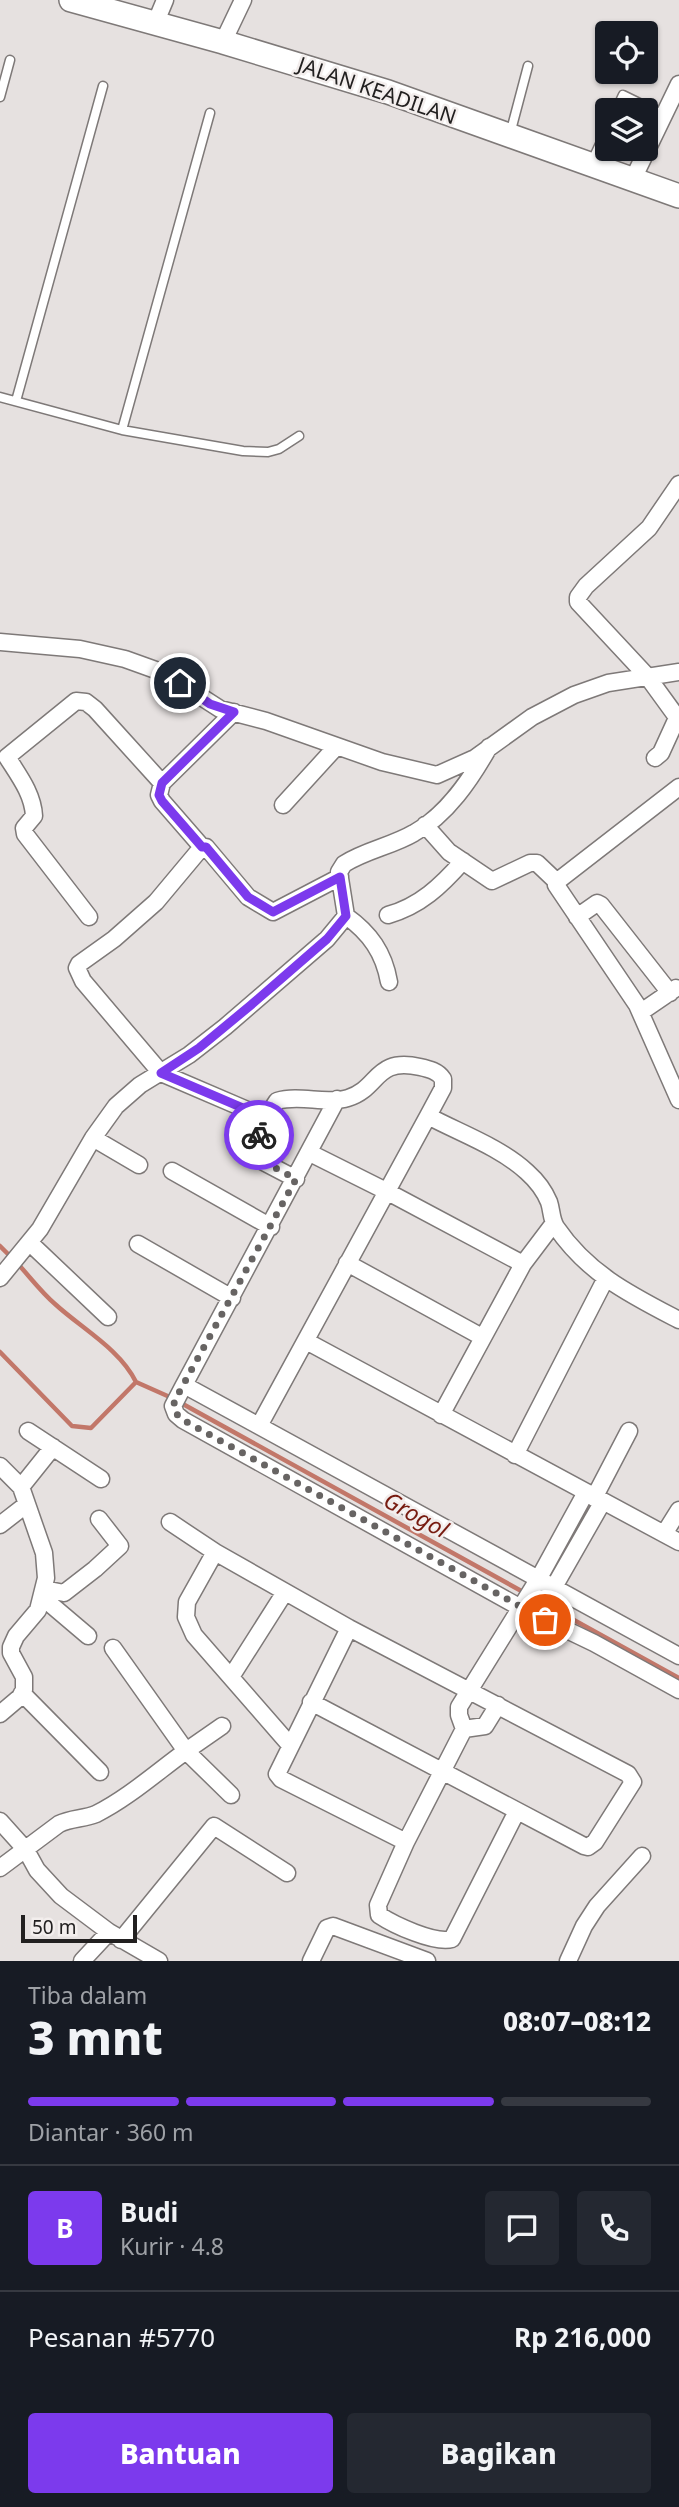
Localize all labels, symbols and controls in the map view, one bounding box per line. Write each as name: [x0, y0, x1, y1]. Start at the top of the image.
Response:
map controls: [595, 21, 658, 161]
button: locate: [595, 21, 658, 84]
street label: JALAN KEADILAN: [292, 49, 460, 130]
button: layers: [595, 98, 658, 161]
pin: [150, 653, 210, 713]
icon: home: [161, 664, 199, 702]
courier: [224, 1100, 294, 1170]
icon: bike: [240, 1116, 278, 1154]
water label: Grogol: [378, 1483, 456, 1545]
pin: [515, 1590, 575, 1650]
icon: bag: [526, 1601, 564, 1639]
scale bar: [21, 1912, 136, 1944]
text: 50 m: [32, 1914, 76, 1940]
text: Tiba dalam: [28, 1979, 147, 2011]
text: 08:07–08:12: [503, 2003, 651, 2039]
text: 3 mnt: [28, 2006, 163, 2068]
text: Diantar · 360 m: [28, 2116, 194, 2148]
button: chat: [485, 2191, 559, 2265]
button: phone: [577, 2191, 651, 2265]
text: Budi: [120, 2194, 178, 2230]
text: B: [56, 2210, 74, 2246]
text: Kurir · 4.8: [120, 2230, 224, 2262]
text: Pesanan #5770: [28, 2319, 215, 2355]
text: Rp 216,000: [514, 2319, 651, 2355]
button: Bantuan: [28, 2413, 333, 2493]
button: Bagikan: [347, 2413, 651, 2493]

